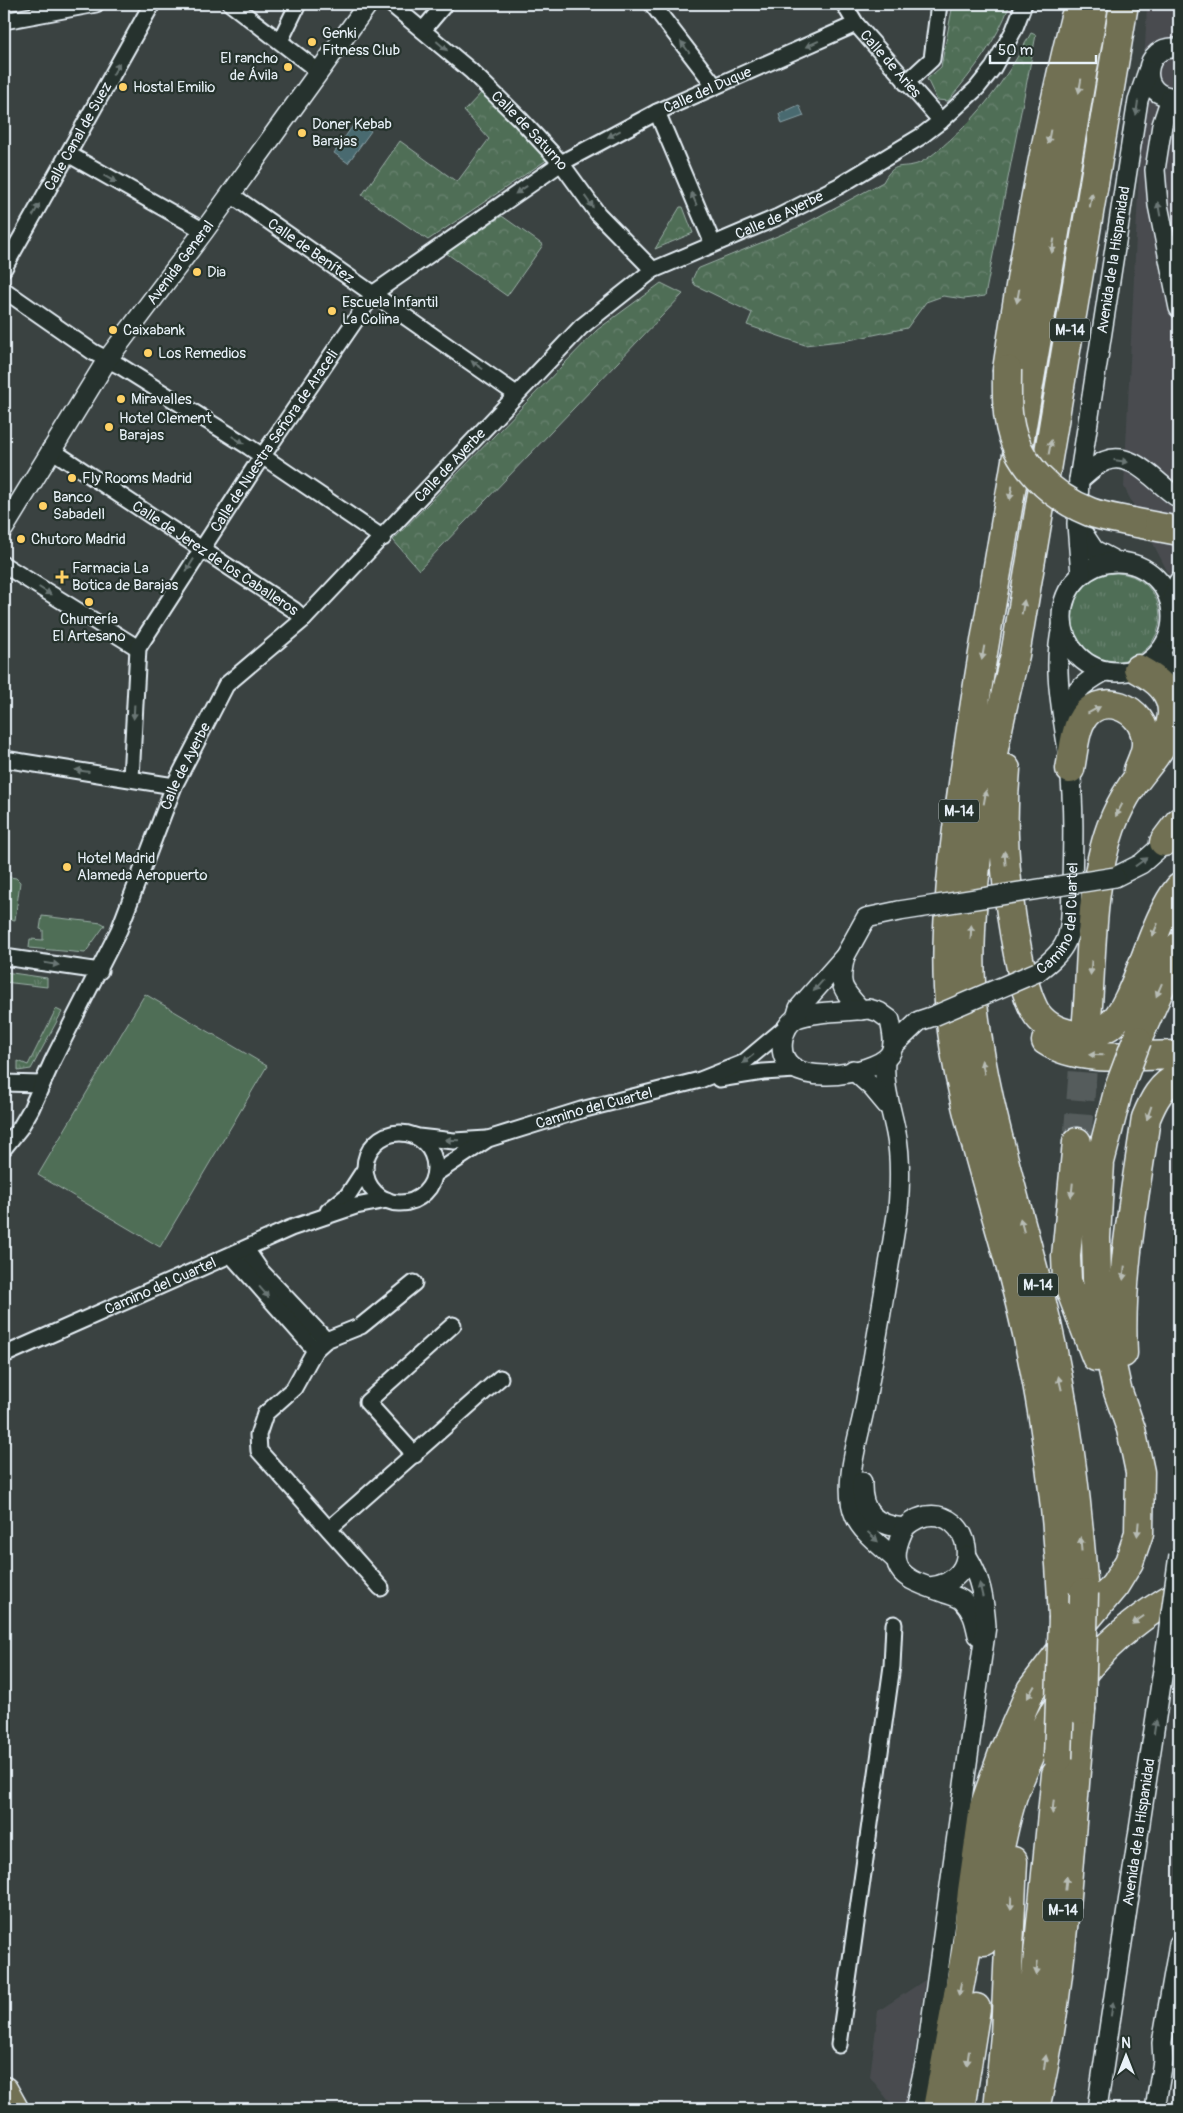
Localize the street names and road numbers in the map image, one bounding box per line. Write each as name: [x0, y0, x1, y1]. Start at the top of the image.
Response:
street label: Calle de Aries: [856, 26, 926, 102]
street label: Calle del Duque: [660, 62, 755, 118]
street label: Calle Canal de Suez: [40, 78, 116, 194]
street label: Calle de Saturno: [487, 87, 573, 174]
street label: Avenida de la Hispanidad: [1092, 185, 1134, 335]
street label: Calle de Ayerbe: [732, 186, 827, 244]
street label: Calle de Benítez: [264, 214, 358, 288]
street label: Avenida General: [143, 217, 218, 308]
road number: M-14: [1050, 318, 1090, 342]
street label: Calle de Nuestra Señora de Araceli: [206, 346, 342, 536]
street label: Calle de Ayerbe: [410, 424, 490, 506]
street label: Calle de Jerez de los Caballeros: [129, 496, 302, 620]
street label: Calle de Ayerbe: [156, 719, 215, 813]
road number: M-14: [939, 799, 979, 822]
street label: Camino del Cuartel: [1032, 862, 1082, 979]
street label: Camino del Cuartel: [533, 1083, 654, 1133]
street label: Camino del Cuartel: [102, 1253, 219, 1319]
road number: M-14: [1018, 1274, 1058, 1296]
street label: Avenida de la Hispanidad: [1118, 1757, 1159, 1907]
road number: M-14: [1043, 1898, 1083, 1922]

